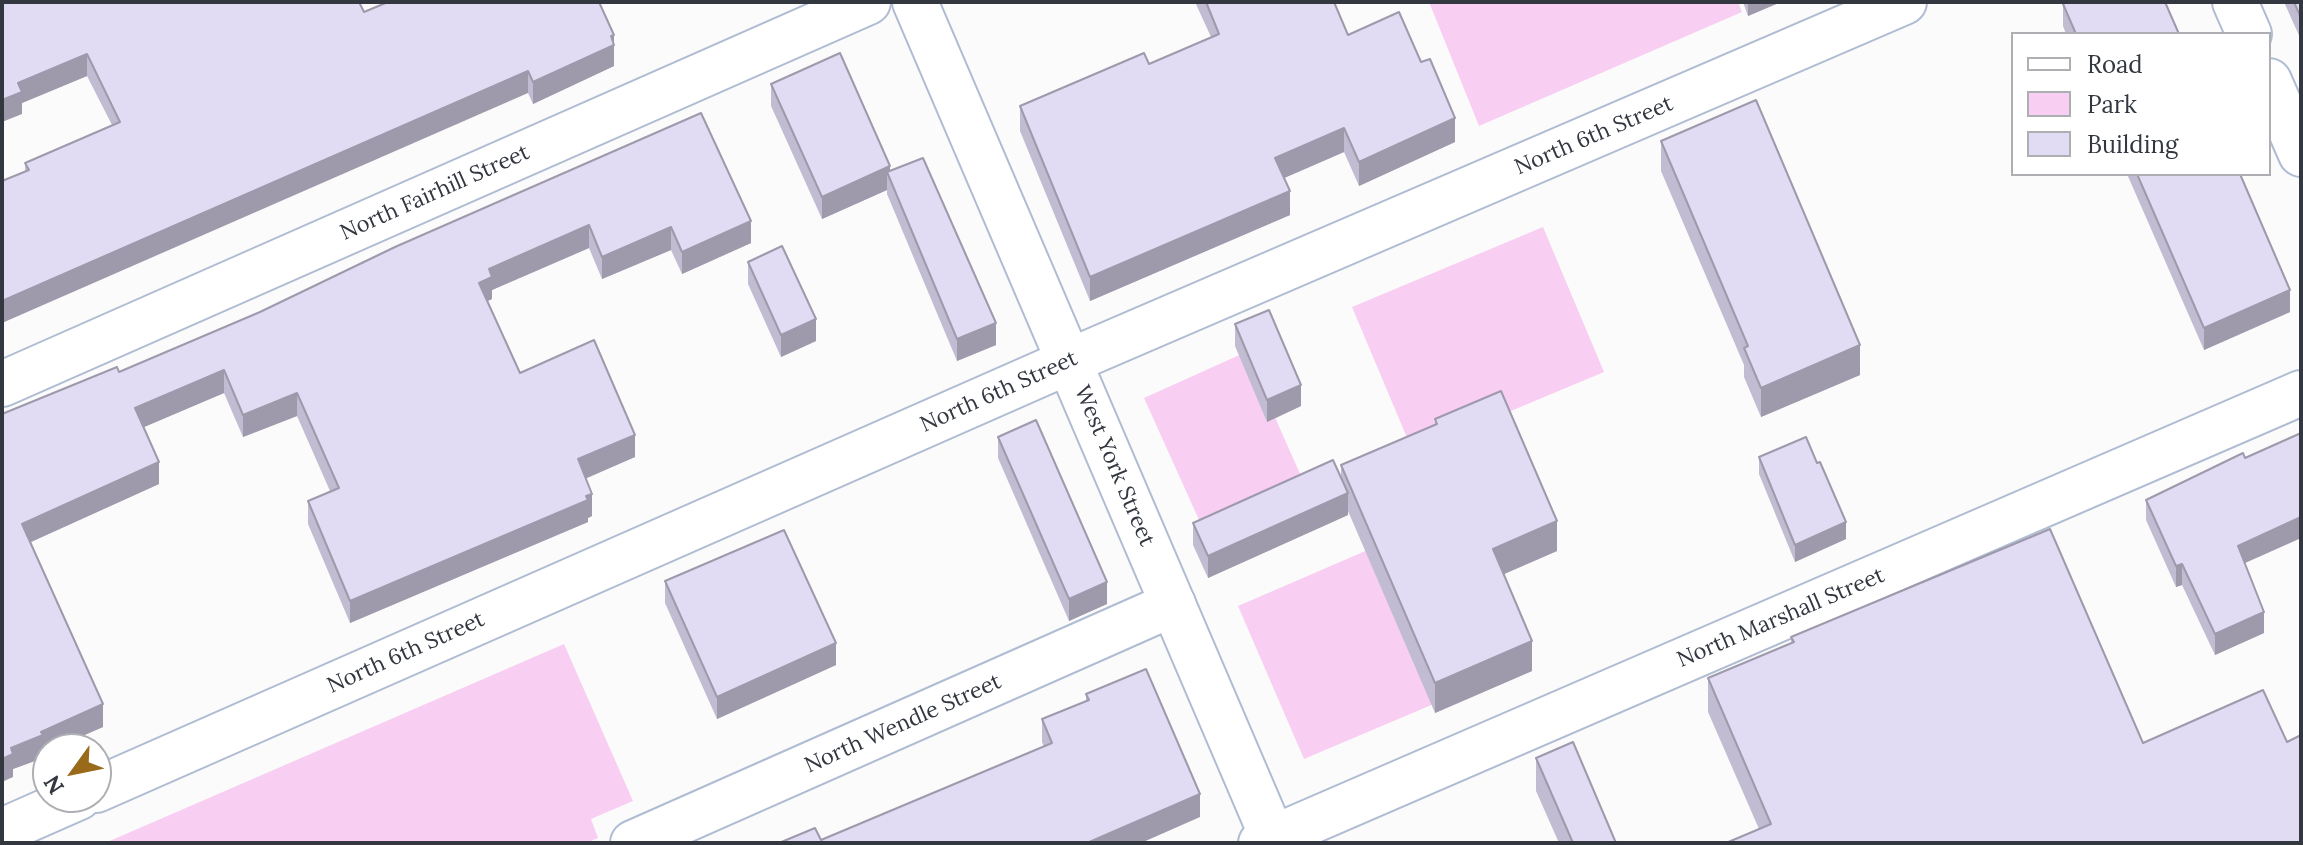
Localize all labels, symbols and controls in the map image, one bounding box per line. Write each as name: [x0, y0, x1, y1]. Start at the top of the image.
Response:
legend: [2011, 32, 2271, 176]
text: Road: [2087, 49, 2143, 80]
text: Park: [2087, 89, 2137, 120]
street label: North 6th Street: [1511, 91, 1677, 181]
text: Building: [2087, 129, 2178, 160]
street label: North Fairhill Street: [336, 139, 534, 247]
street label: North 6th Street: [916, 346, 1082, 438]
street label: West York Street: [1068, 382, 1160, 550]
street label: North Marshall Street: [1673, 562, 1889, 674]
street label: North 6th Street: [323, 607, 489, 699]
street label: North Wendle Street: [801, 669, 1005, 779]
north arrow: [32, 733, 112, 813]
text: N: [37, 770, 70, 800]

